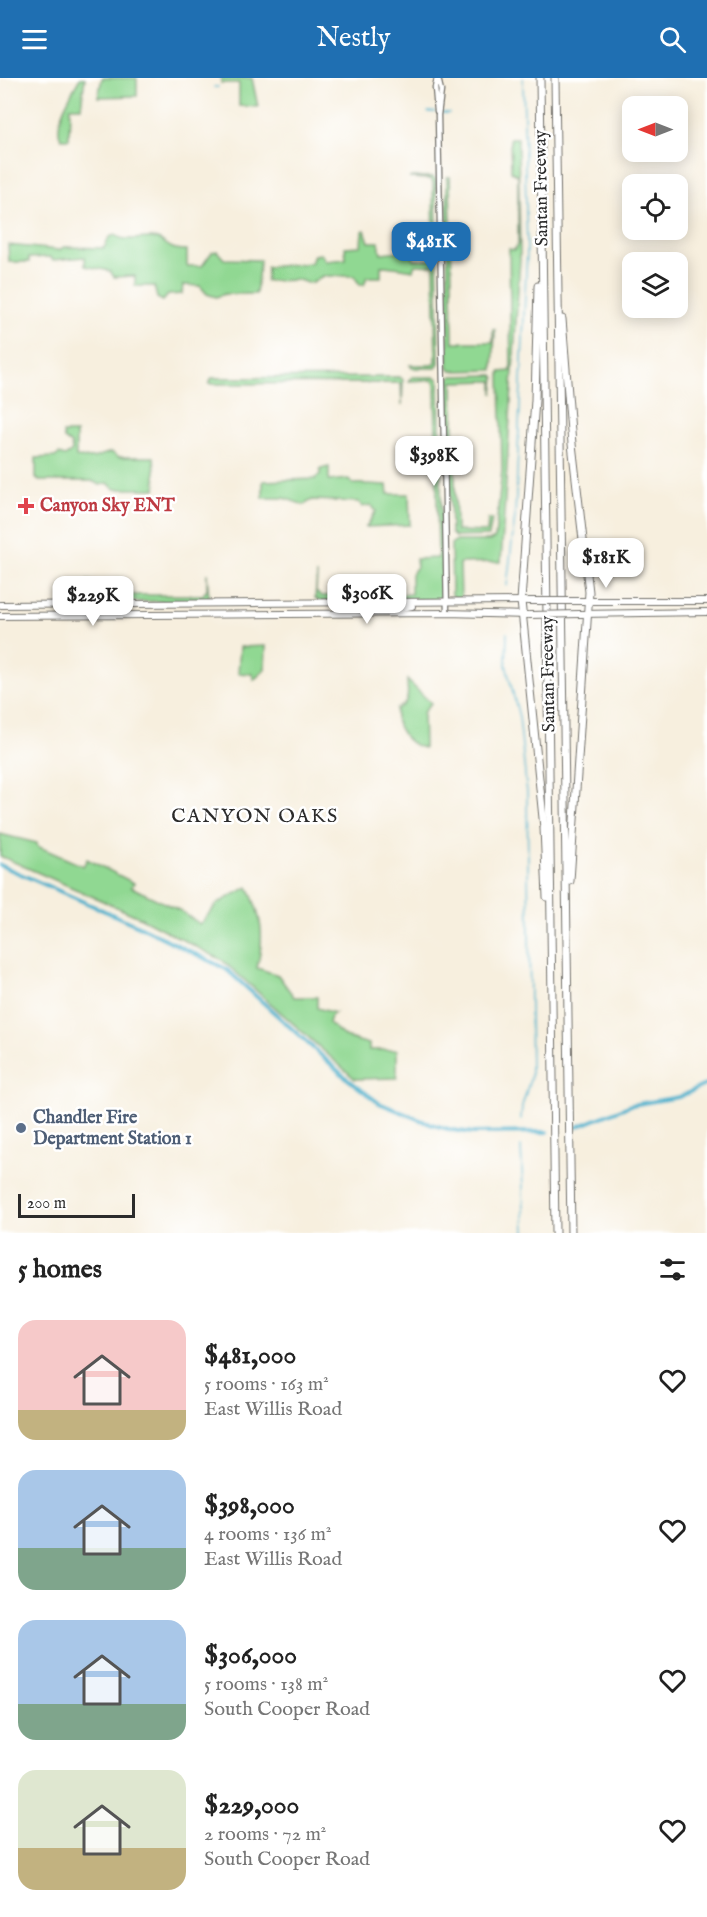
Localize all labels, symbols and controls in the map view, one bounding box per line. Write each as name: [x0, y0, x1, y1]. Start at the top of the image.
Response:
text: Nestly: [316, 22, 391, 56]
icon: menu: [18, 23, 51, 56]
icon: search: [656, 23, 689, 56]
north arrow: [622, 96, 688, 162]
map controls: [622, 96, 688, 318]
street label: Santan Freeway: [529, 129, 555, 247]
button: locate: [622, 174, 688, 240]
pin: $481K: [389, 222, 473, 273]
text: $481K: [406, 229, 456, 254]
button: layers: [622, 252, 688, 318]
pin: $398K: [392, 436, 476, 487]
text: $398K: [409, 443, 459, 468]
place label: Canyon Sky ENT: [40, 495, 175, 518]
marker: Canyon Sky ENT: [17, 497, 35, 515]
pin: $181K: [564, 538, 648, 589]
text: $181K: [582, 545, 630, 570]
pin: $306K: [325, 574, 409, 625]
pin: $229K: [51, 576, 135, 627]
text: $306K: [341, 581, 393, 606]
text: $229K: [66, 583, 120, 608]
street label: Santan Freeway: [536, 615, 562, 733]
district label: CANYON OAKS: [171, 804, 339, 829]
place label: Chandler Fire Department Station 1: [33, 1107, 192, 1151]
marker: Chandler Fire Department Station 1: [14, 1121, 28, 1135]
scale bar: [18, 1191, 135, 1218]
text: 200 m: [27, 1194, 66, 1214]
text: 5 homes: [18, 1253, 102, 1286]
icon: filters: [656, 1253, 689, 1286]
text: $481,000: [204, 1339, 296, 1372]
icon: home: [66, 1344, 138, 1416]
icon: heart: [656, 1364, 689, 1397]
text: 5 rooms · 163 m²: [204, 1372, 329, 1397]
text: East Willis Road: [204, 1397, 342, 1422]
text: $398,000: [204, 1489, 295, 1522]
icon: home: [66, 1494, 138, 1566]
icon: heart: [656, 1514, 689, 1547]
text: 4 rooms · 136 m²: [204, 1522, 331, 1547]
text: East Willis Road: [204, 1547, 342, 1572]
text: $306,000: [204, 1639, 297, 1672]
icon: home: [66, 1644, 138, 1716]
icon: heart: [656, 1664, 689, 1697]
text: 5 rooms · 138 m²: [204, 1672, 328, 1697]
text: South Cooper Road: [204, 1697, 370, 1722]
text: $229,000: [204, 1789, 299, 1822]
icon: home: [66, 1794, 138, 1866]
icon: heart: [656, 1814, 689, 1847]
text: 2 rooms · 72 m²: [204, 1822, 326, 1847]
text: South Cooper Road: [204, 1847, 370, 1872]

